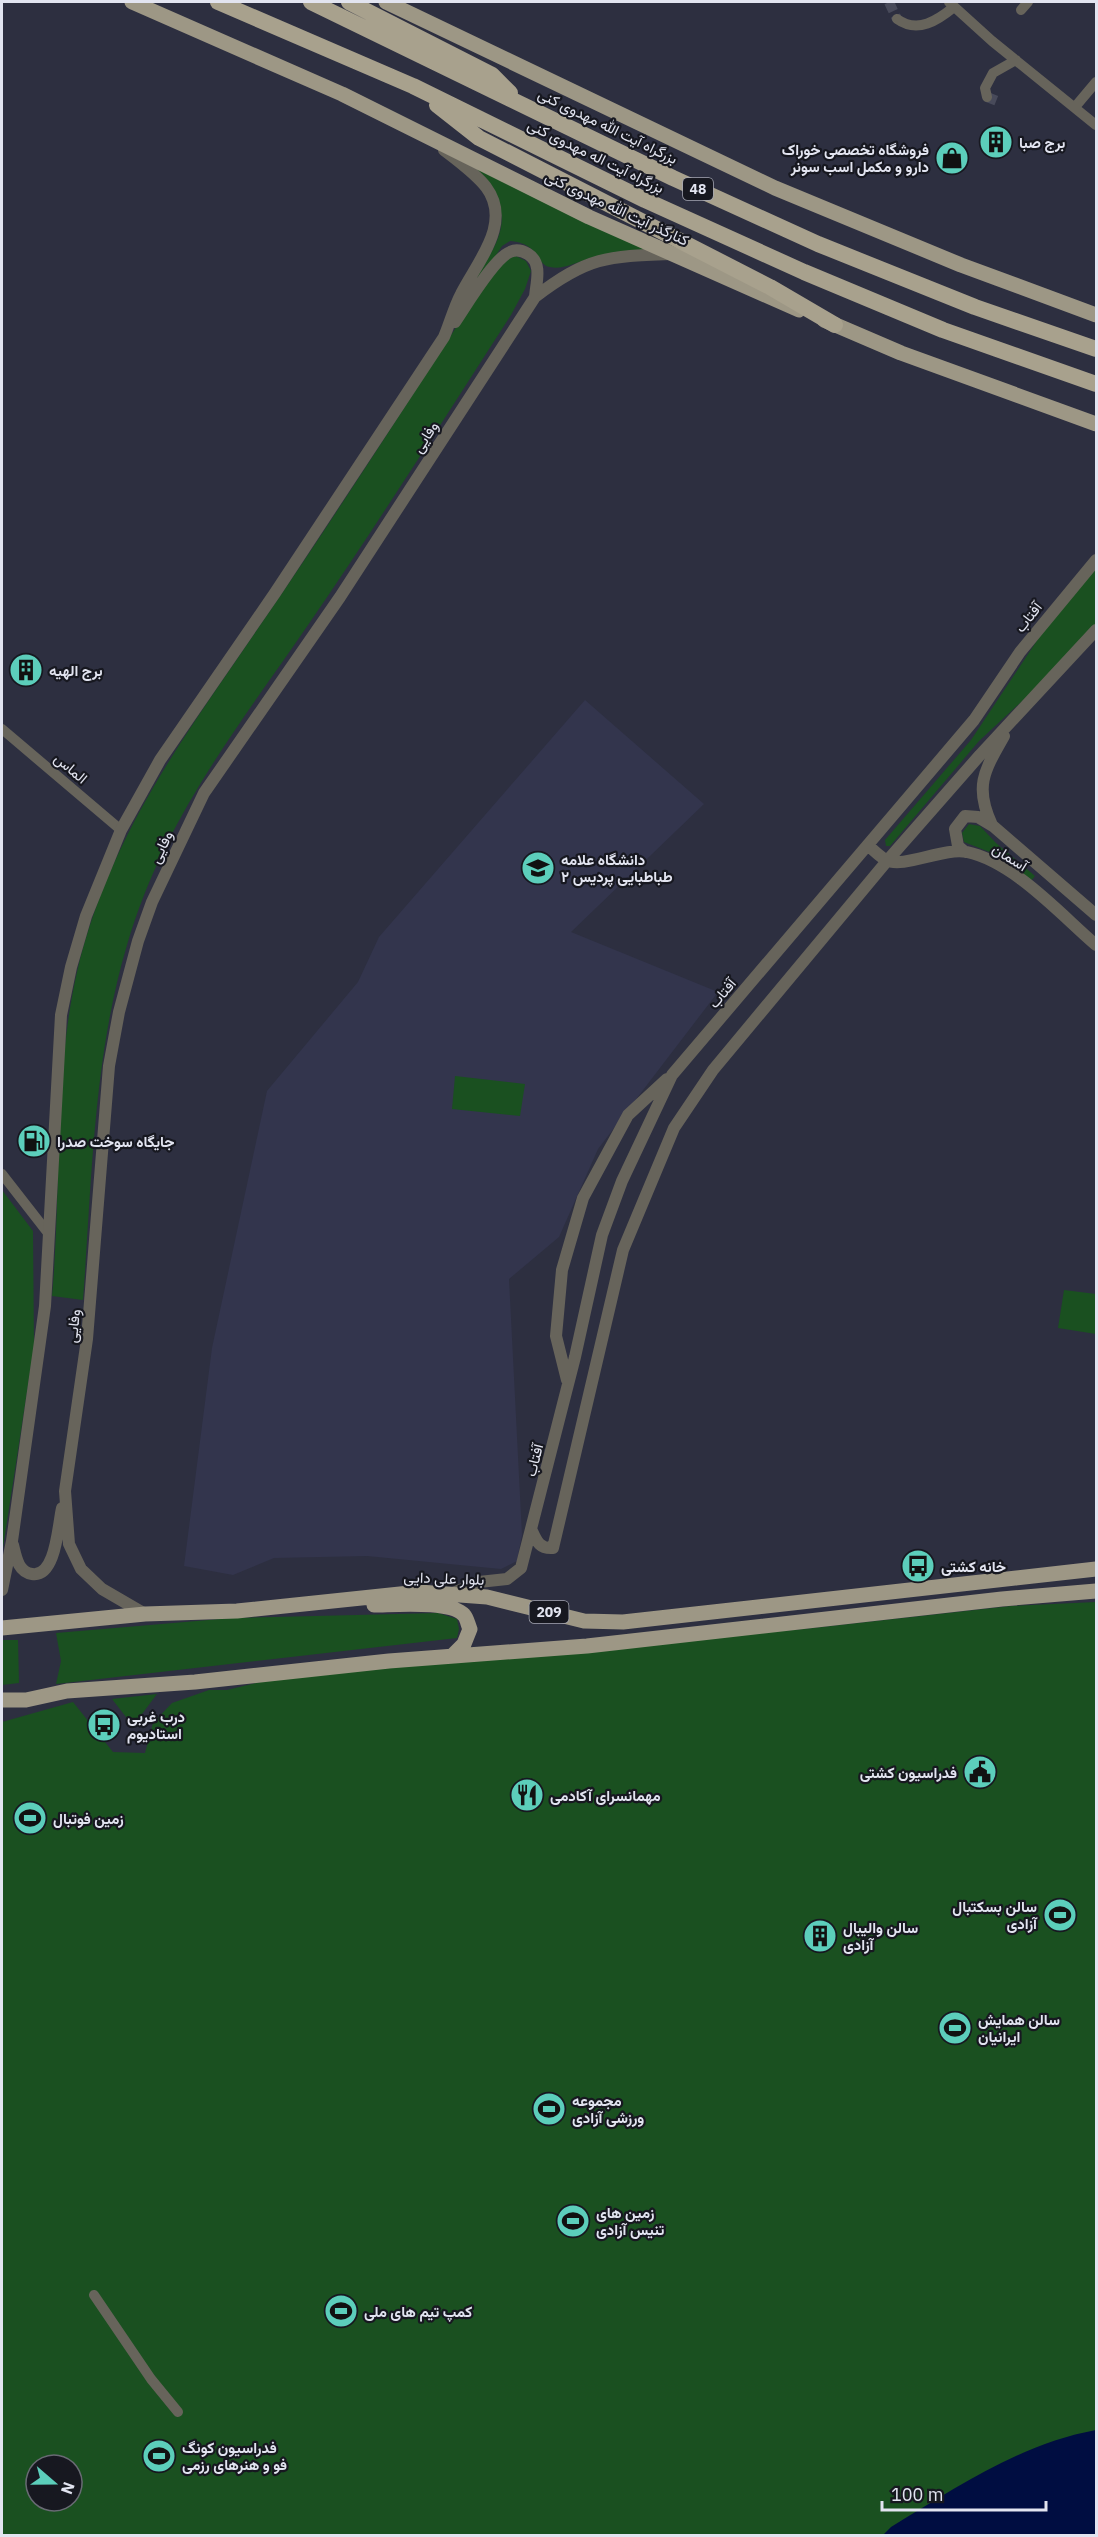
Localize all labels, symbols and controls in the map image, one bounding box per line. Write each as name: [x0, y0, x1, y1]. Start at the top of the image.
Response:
street label: بزرگراه آیت الله مهدوی کنی: [535, 84, 681, 169]
street label: بزرگراه آیت اله مهدوی کنی: [524, 115, 667, 198]
building icon: برج صبا: [978, 124, 1014, 160]
place label: برج صبا: [1019, 133, 1065, 153]
place label: فروشگاه تخصصی خوراک دارو و مکمل اسب سونر: [782, 140, 929, 176]
shop icon: فروشگاه تخصصی خوراک دارو و مکمل اسب سونر: [934, 140, 970, 176]
street label: کنارگذر آیت الله مهدوی کنی: [542, 166, 692, 251]
road number: 48: [683, 178, 713, 200]
street label: وفایی: [408, 418, 443, 457]
street label: آفتاب: [1010, 597, 1047, 636]
building icon: برج الهیه: [8, 652, 44, 688]
place label: برج الهیه: [49, 661, 103, 681]
street label: الماس: [50, 748, 92, 788]
street label: وفایی: [145, 828, 178, 867]
street label: آسمان: [989, 839, 1032, 876]
school or university icon: دانشگاه علامه طباطبایی پردیس ۲: [520, 850, 556, 886]
place label: دانشگاه علامه طباطبایی پردیس ۲: [561, 850, 673, 887]
street label: آفتاب: [704, 973, 741, 1012]
fuel station icon: جایگاه سوخت صدرا: [16, 1123, 52, 1159]
place label: جایگاه سوخت صدرا: [57, 1132, 174, 1151]
street label: وفایی: [62, 1308, 85, 1344]
street label: آفتاب: [521, 1440, 548, 1478]
bus stop icon: خانه کشتی: [900, 1548, 936, 1584]
place label: خانه کشتی: [941, 1557, 1006, 1576]
street label: بلوار علی دایی: [403, 1567, 485, 1590]
road number: 209: [530, 1601, 568, 1623]
bus stop icon: درب غربی استادیوم: [86, 1707, 122, 1743]
place label: درب غربی استادیوم: [127, 1707, 185, 1744]
public building icon: فدراسیون کشتی: [962, 1754, 998, 1790]
place label: فدراسیون کشتی: [860, 1763, 957, 1782]
restaurant icon: مهمانسرای آکادمی: [509, 1777, 545, 1813]
place label: مهمانسرای آکادمی: [550, 1786, 661, 1805]
sports icon: زمین فوتبال: [12, 1800, 48, 1836]
place label: زمین فوتبال: [53, 1809, 124, 1828]
place label: سالن بسکتبال آزادی: [952, 1897, 1038, 1933]
sports icon: سالن بسکتبال آزادی: [1042, 1897, 1078, 1933]
building icon: سالن والیبال آزادی: [802, 1918, 838, 1954]
place label: سالن والیبال آزادی: [843, 1918, 918, 1954]
sports icon: سالن همایش ایرانیان: [937, 2010, 973, 2046]
place label: سالن همایش ایرانیان: [978, 2010, 1060, 2046]
sports icon: مجموعه ورزشی آزادی: [531, 2091, 567, 2127]
place label: مجموعه ورزشی آزادی: [572, 2091, 644, 2127]
sports icon: زمین های تنیس آزادی: [555, 2203, 591, 2239]
place label: زمین های تنیس آزادی: [596, 2203, 664, 2239]
sports icon: کمپ تیم های ملی: [323, 2293, 359, 2329]
place label: کمپ تیم های ملی: [364, 2302, 472, 2322]
sports icon: فدراسیون کونگ فو و هنرهای رزمی: [141, 2438, 177, 2474]
place label: فدراسیون کونگ فو و هنرهای رزمی: [182, 2438, 287, 2474]
north arrow: [24, 2453, 84, 2513]
scale bar: [882, 2474, 1046, 2512]
text: N: [57, 2479, 79, 2497]
text: 100 m: [891, 2483, 943, 2506]

